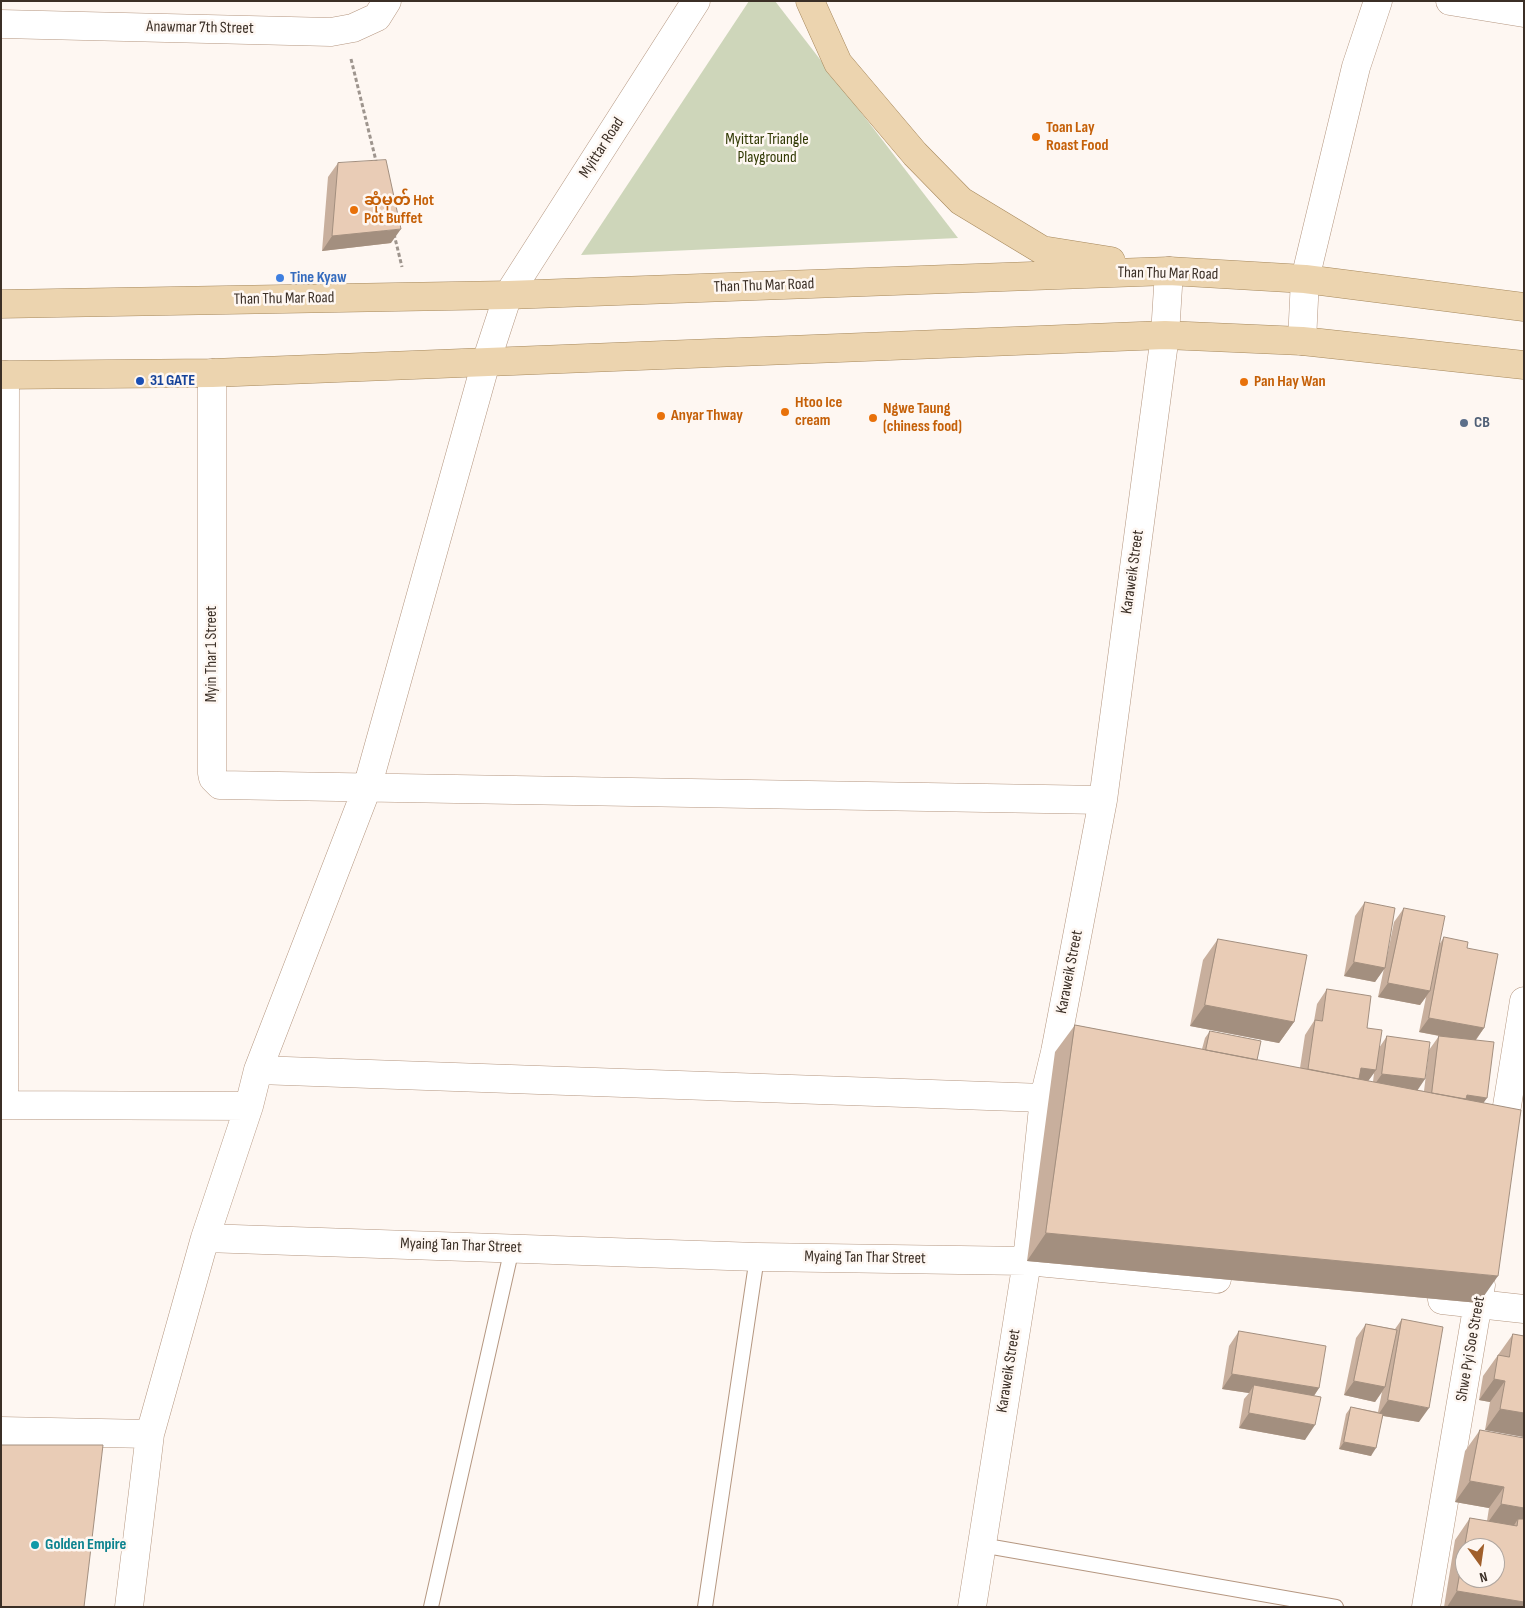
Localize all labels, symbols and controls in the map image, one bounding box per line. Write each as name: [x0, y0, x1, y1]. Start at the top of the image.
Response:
street label: Anawmar 7th Street: [146, 17, 254, 39]
street label: Myittar Road: [575, 114, 629, 182]
place label: Toan Lay Roast Food: [1046, 118, 1108, 156]
park label: Myittar Triangle Playground: [725, 130, 809, 168]
marker: Toan Lay Roast Food: [1030, 131, 1042, 143]
place label: ဆုံမှတ် Hot Pot Buffet: [364, 191, 434, 229]
marker: ဆုံမှတ် Hot Pot Buffet: [348, 204, 360, 216]
street label: Than Thu Mar Road: [1118, 264, 1218, 284]
place label: Tine Kyaw: [290, 268, 347, 288]
marker: Tine Kyaw: [274, 272, 286, 284]
street label: Than Thu Mar Road: [713, 275, 815, 297]
street label: Than Thu Mar Road: [234, 289, 334, 309]
place label: 31 GATE: [150, 371, 195, 391]
place label: Pan Hay Wan: [1254, 372, 1326, 392]
marker: 31 GATE: [134, 375, 146, 387]
marker: Pan Hay Wan: [1238, 376, 1250, 388]
place label: Htoo Ice cream: [795, 393, 842, 431]
place label: Ngwe Taung (chiness food): [883, 399, 962, 437]
place label: Anyar Thway: [671, 406, 743, 426]
marker: Htoo Ice cream: [779, 406, 791, 418]
marker: Anyar Thway: [655, 410, 667, 422]
marker: Ngwe Taung (chiness food): [867, 412, 879, 424]
place label: CB: [1474, 413, 1490, 433]
marker: CB: [1458, 417, 1470, 429]
street label: Karaweik Street: [1118, 529, 1148, 615]
street label: Myin Thar 1 Street: [202, 606, 222, 702]
street label: Karaweik Street: [1053, 929, 1087, 1015]
street label: Myaing Tan Thar Street: [400, 1234, 522, 1258]
street label: Myaing Tan Thar Street: [804, 1247, 926, 1269]
street label: Shwe Pyi Soe Street: [1452, 1295, 1490, 1403]
street label: Karaweik Street: [993, 1328, 1025, 1414]
place label: Golden Empire: [45, 1535, 126, 1555]
north arrow: [1455, 1538, 1505, 1588]
marker: Golden Empire: [29, 1539, 41, 1551]
text: N: [1478, 1568, 1489, 1586]

